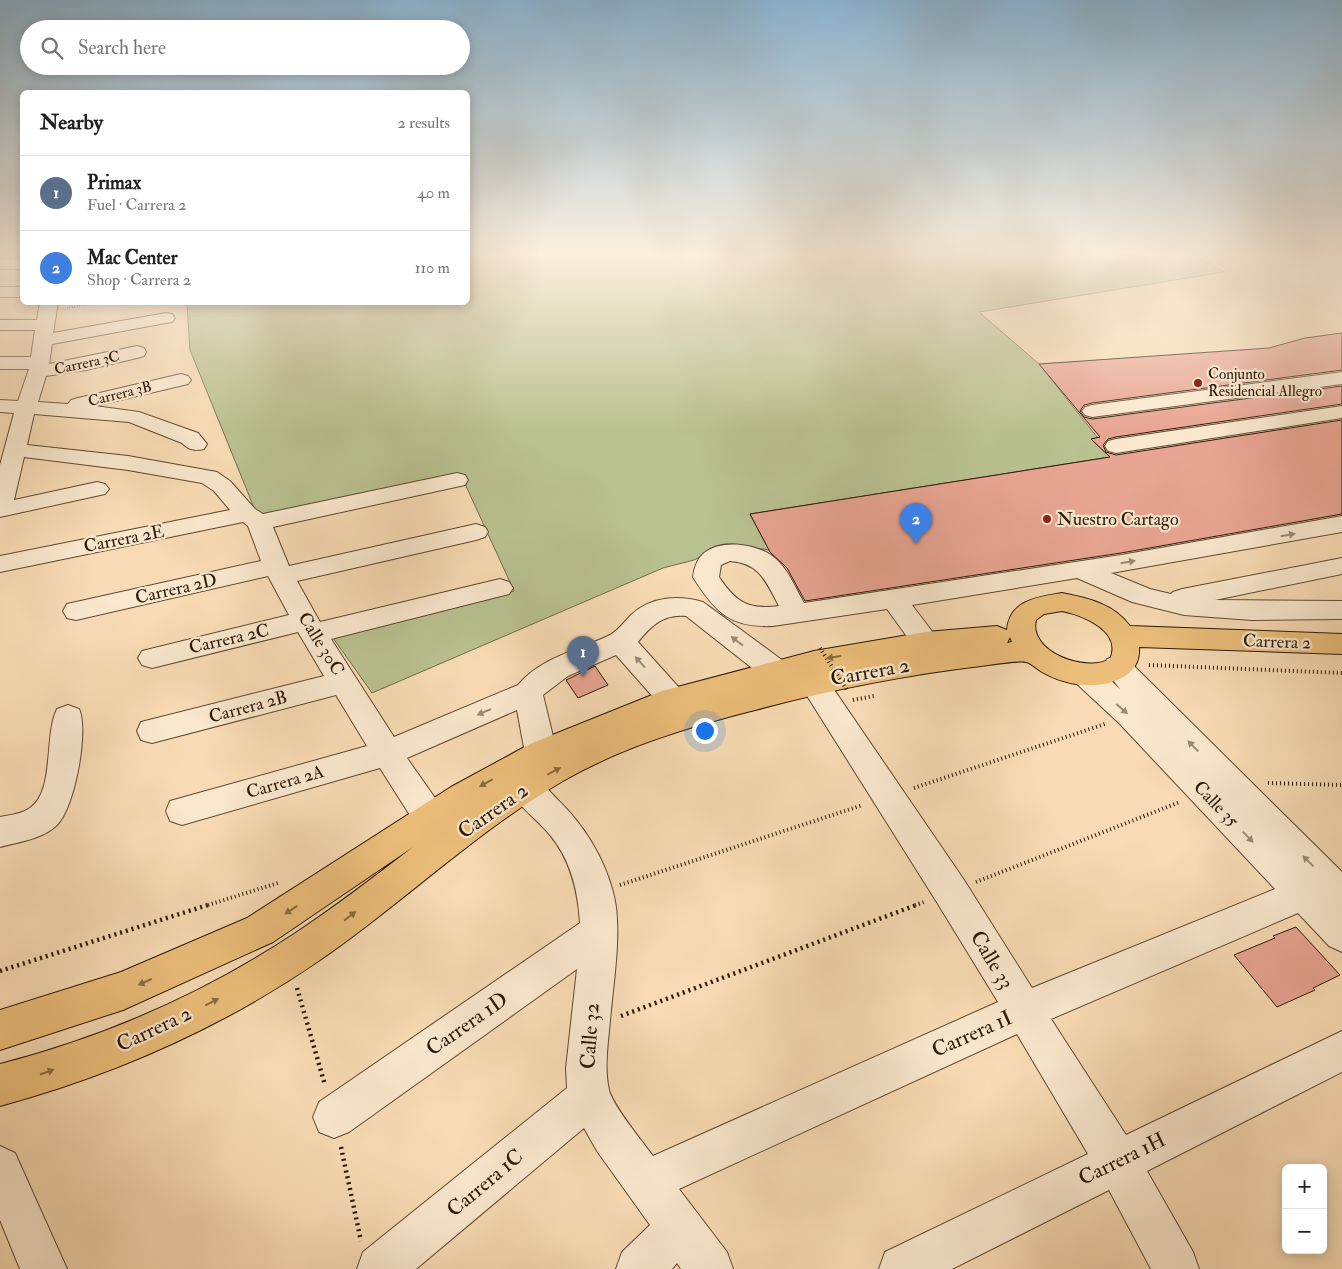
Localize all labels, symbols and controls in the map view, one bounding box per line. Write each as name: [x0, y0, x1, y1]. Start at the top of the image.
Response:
search box: [20, 20, 470, 75]
icon: search: [38, 34, 66, 62]
text: Search here: [78, 36, 166, 60]
text: Nearby: [40, 109, 103, 136]
text: 2 results: [397, 113, 450, 133]
text: Primax: [87, 171, 141, 195]
text: 1: [53, 183, 59, 203]
text: 40 m: [417, 183, 450, 203]
text: Fuel · Carrera 2: [87, 195, 186, 215]
text: Mac Center: [87, 246, 177, 270]
text: 2: [52, 258, 60, 278]
text: 110 m: [415, 258, 450, 278]
text: Shop · Carrera 2: [87, 270, 191, 290]
street label: Carrera 3C: [53, 347, 121, 379]
place label: Conjunto Residencial Allegro: [1208, 365, 1322, 401]
street label: Carrera 3B: [86, 377, 154, 411]
marker: Conjunto Residencial Allegro: [1192, 377, 1204, 389]
pin: 2: [900, 503, 932, 544]
place label: Nuestro Cartago: [1057, 508, 1179, 531]
marker: Nuestro Cartago: [1041, 513, 1053, 525]
street label: Carrera 2E: [82, 520, 166, 558]
one-way arrow: [1281, 530, 1297, 538]
one-way arrow: [1121, 558, 1137, 566]
street label: Carrera 2D: [133, 568, 219, 610]
street label: Calle 30C: [293, 608, 349, 680]
street label: Carrera 2C: [187, 619, 271, 659]
street label: Carrera 2: [1242, 629, 1312, 655]
pin: 1: [567, 636, 599, 677]
one-way arrow: [731, 636, 744, 647]
street label: Carrera 2: [828, 652, 912, 692]
one-way arrow: [826, 654, 842, 662]
one-way arrow: [634, 656, 645, 669]
street label: Carrera 2B: [206, 686, 290, 728]
one-way arrow: [1116, 703, 1129, 714]
one-way arrow: [477, 709, 491, 717]
your location: [692, 718, 718, 744]
one-way arrow: [1187, 740, 1199, 752]
street label: Carrera 2A: [243, 760, 327, 804]
one-way arrow: [546, 767, 561, 775]
street label: Calle 35: [1188, 776, 1244, 832]
street label: Carrera 2: [453, 777, 533, 845]
one-way arrow: [479, 779, 492, 788]
one-way arrow: [1242, 831, 1254, 843]
one-way arrow: [1302, 856, 1314, 868]
one-way arrow: [284, 905, 297, 915]
one-way arrow: [343, 911, 357, 921]
street label: Calle 33: [964, 926, 1020, 994]
one-way arrow: [138, 978, 152, 986]
street label: Carrera 1D: [421, 986, 513, 1062]
one-way arrow: [205, 998, 220, 1006]
street label: Carrera 2: [112, 1000, 196, 1058]
street label: Calle 32: [574, 1002, 606, 1070]
street label: Carrera 1I: [928, 1004, 1016, 1064]
one-way arrow: [40, 1068, 55, 1076]
street label: Carrera 1H: [1074, 1126, 1170, 1192]
street label: Carrera 1C: [441, 1143, 529, 1223]
map controls: [1282, 1164, 1327, 1254]
button: +: [1282, 1164, 1327, 1209]
button: −: [1282, 1209, 1327, 1254]

